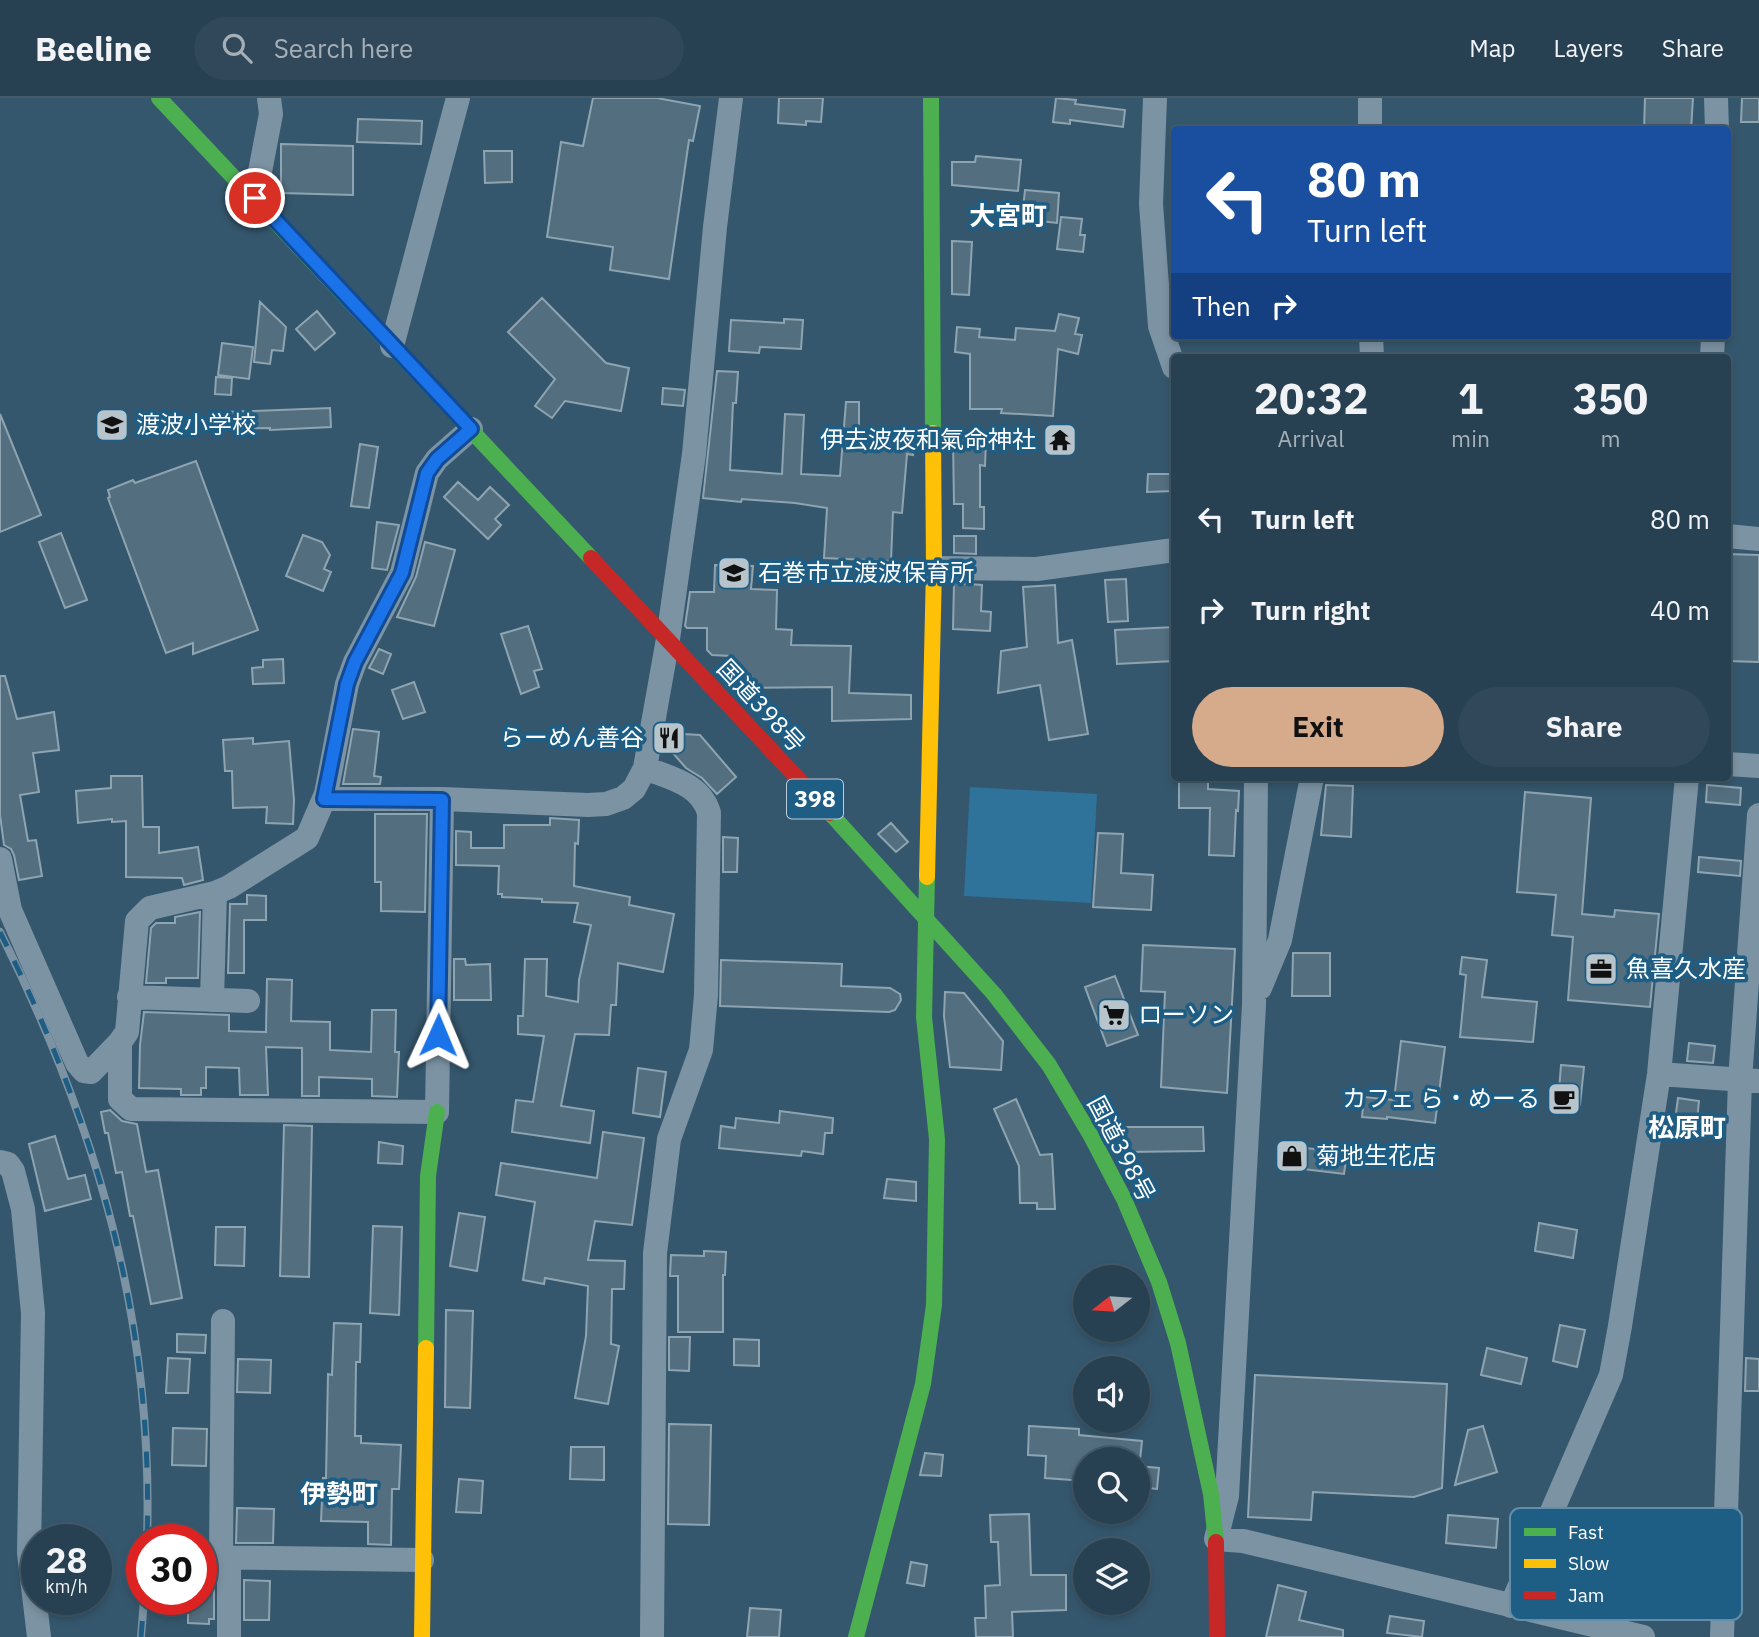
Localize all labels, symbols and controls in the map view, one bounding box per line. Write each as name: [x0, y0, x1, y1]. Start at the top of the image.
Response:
search box: [194, 17, 684, 80]
text: Beeline: [35, 27, 152, 70]
icon: search: [218, 29, 256, 67]
text: Search here: [274, 31, 413, 65]
text: Map: [1469, 32, 1516, 64]
text: Layers: [1554, 32, 1624, 64]
text: Share: [1662, 32, 1724, 64]
text: 80 m: [1307, 147, 1421, 210]
icon: left: [1192, 154, 1283, 245]
pin: [225, 168, 285, 228]
icon: arrive: [236, 179, 274, 217]
district label: 大宮町: [969, 198, 1047, 232]
text: Turn left: [1307, 209, 1427, 251]
icon: right: [1265, 287, 1303, 325]
text: Then: [1192, 289, 1251, 323]
text: 20:32: [1254, 371, 1368, 426]
text: 1: [1458, 371, 1483, 426]
text: 350: [1573, 371, 1648, 426]
school or university icon: 渡波小学校: [93, 406, 131, 444]
place label: 渡波小学校: [136, 408, 256, 440]
temple icon: 伊去波夜和氣命神社: [1041, 421, 1079, 459]
place label: 伊去波夜和氣命神社: [820, 423, 1036, 455]
text: Arrival: [1278, 423, 1345, 453]
text: min: [1451, 423, 1490, 453]
text: m: [1600, 423, 1621, 453]
icon: left: [1192, 500, 1230, 538]
text: Turn left: [1251, 502, 1354, 536]
text: 80 m: [1650, 502, 1710, 536]
school or university icon: 石巻市立渡波保育所: [715, 554, 753, 592]
place label: 石巻市立渡波保育所: [758, 556, 974, 588]
icon: right: [1192, 591, 1230, 629]
text: Turn right: [1251, 593, 1370, 627]
text: 40 m: [1650, 593, 1710, 627]
street label: 国道398号: [711, 652, 813, 758]
button: Exit: [1192, 687, 1444, 767]
button: Share: [1458, 687, 1710, 767]
restaurant icon: らーめん善谷: [650, 719, 688, 757]
place label: らーめん善谷: [500, 721, 644, 753]
road number: 398: [787, 779, 843, 818]
office icon: 魚喜久水産: [1582, 950, 1620, 988]
place label: 魚喜久水産: [1626, 952, 1746, 984]
supermarket icon: ローソン: [1095, 996, 1133, 1034]
position arrow: [401, 998, 475, 1072]
place label: ローソン: [1138, 998, 1234, 1030]
cafe icon: カフェ ら・めーる: [1545, 1080, 1583, 1118]
place label: カフェ ら・めーる: [1342, 1082, 1540, 1114]
street label: 国道398号: [1081, 1090, 1163, 1207]
district label: 松原町: [1648, 1110, 1726, 1144]
shop icon: 菊地生花店: [1273, 1137, 1311, 1175]
place label: 菊地生花店: [1316, 1139, 1436, 1171]
north arrow: [1073, 1265, 1150, 1342]
map controls: [1073, 1265, 1150, 1615]
button: sound: [1073, 1356, 1150, 1433]
button: search: [1073, 1447, 1150, 1524]
district label: 伊勢町: [300, 1476, 378, 1510]
legend: [1510, 1508, 1742, 1620]
text: Fast: [1568, 1520, 1604, 1544]
speed limit sign: 30: [126, 1524, 217, 1615]
text: 28: [45, 1537, 88, 1583]
button: layers: [1073, 1538, 1150, 1615]
text: Slow: [1568, 1551, 1609, 1575]
text: km/h: [45, 1575, 88, 1598]
text: Jam: [1568, 1583, 1604, 1607]

